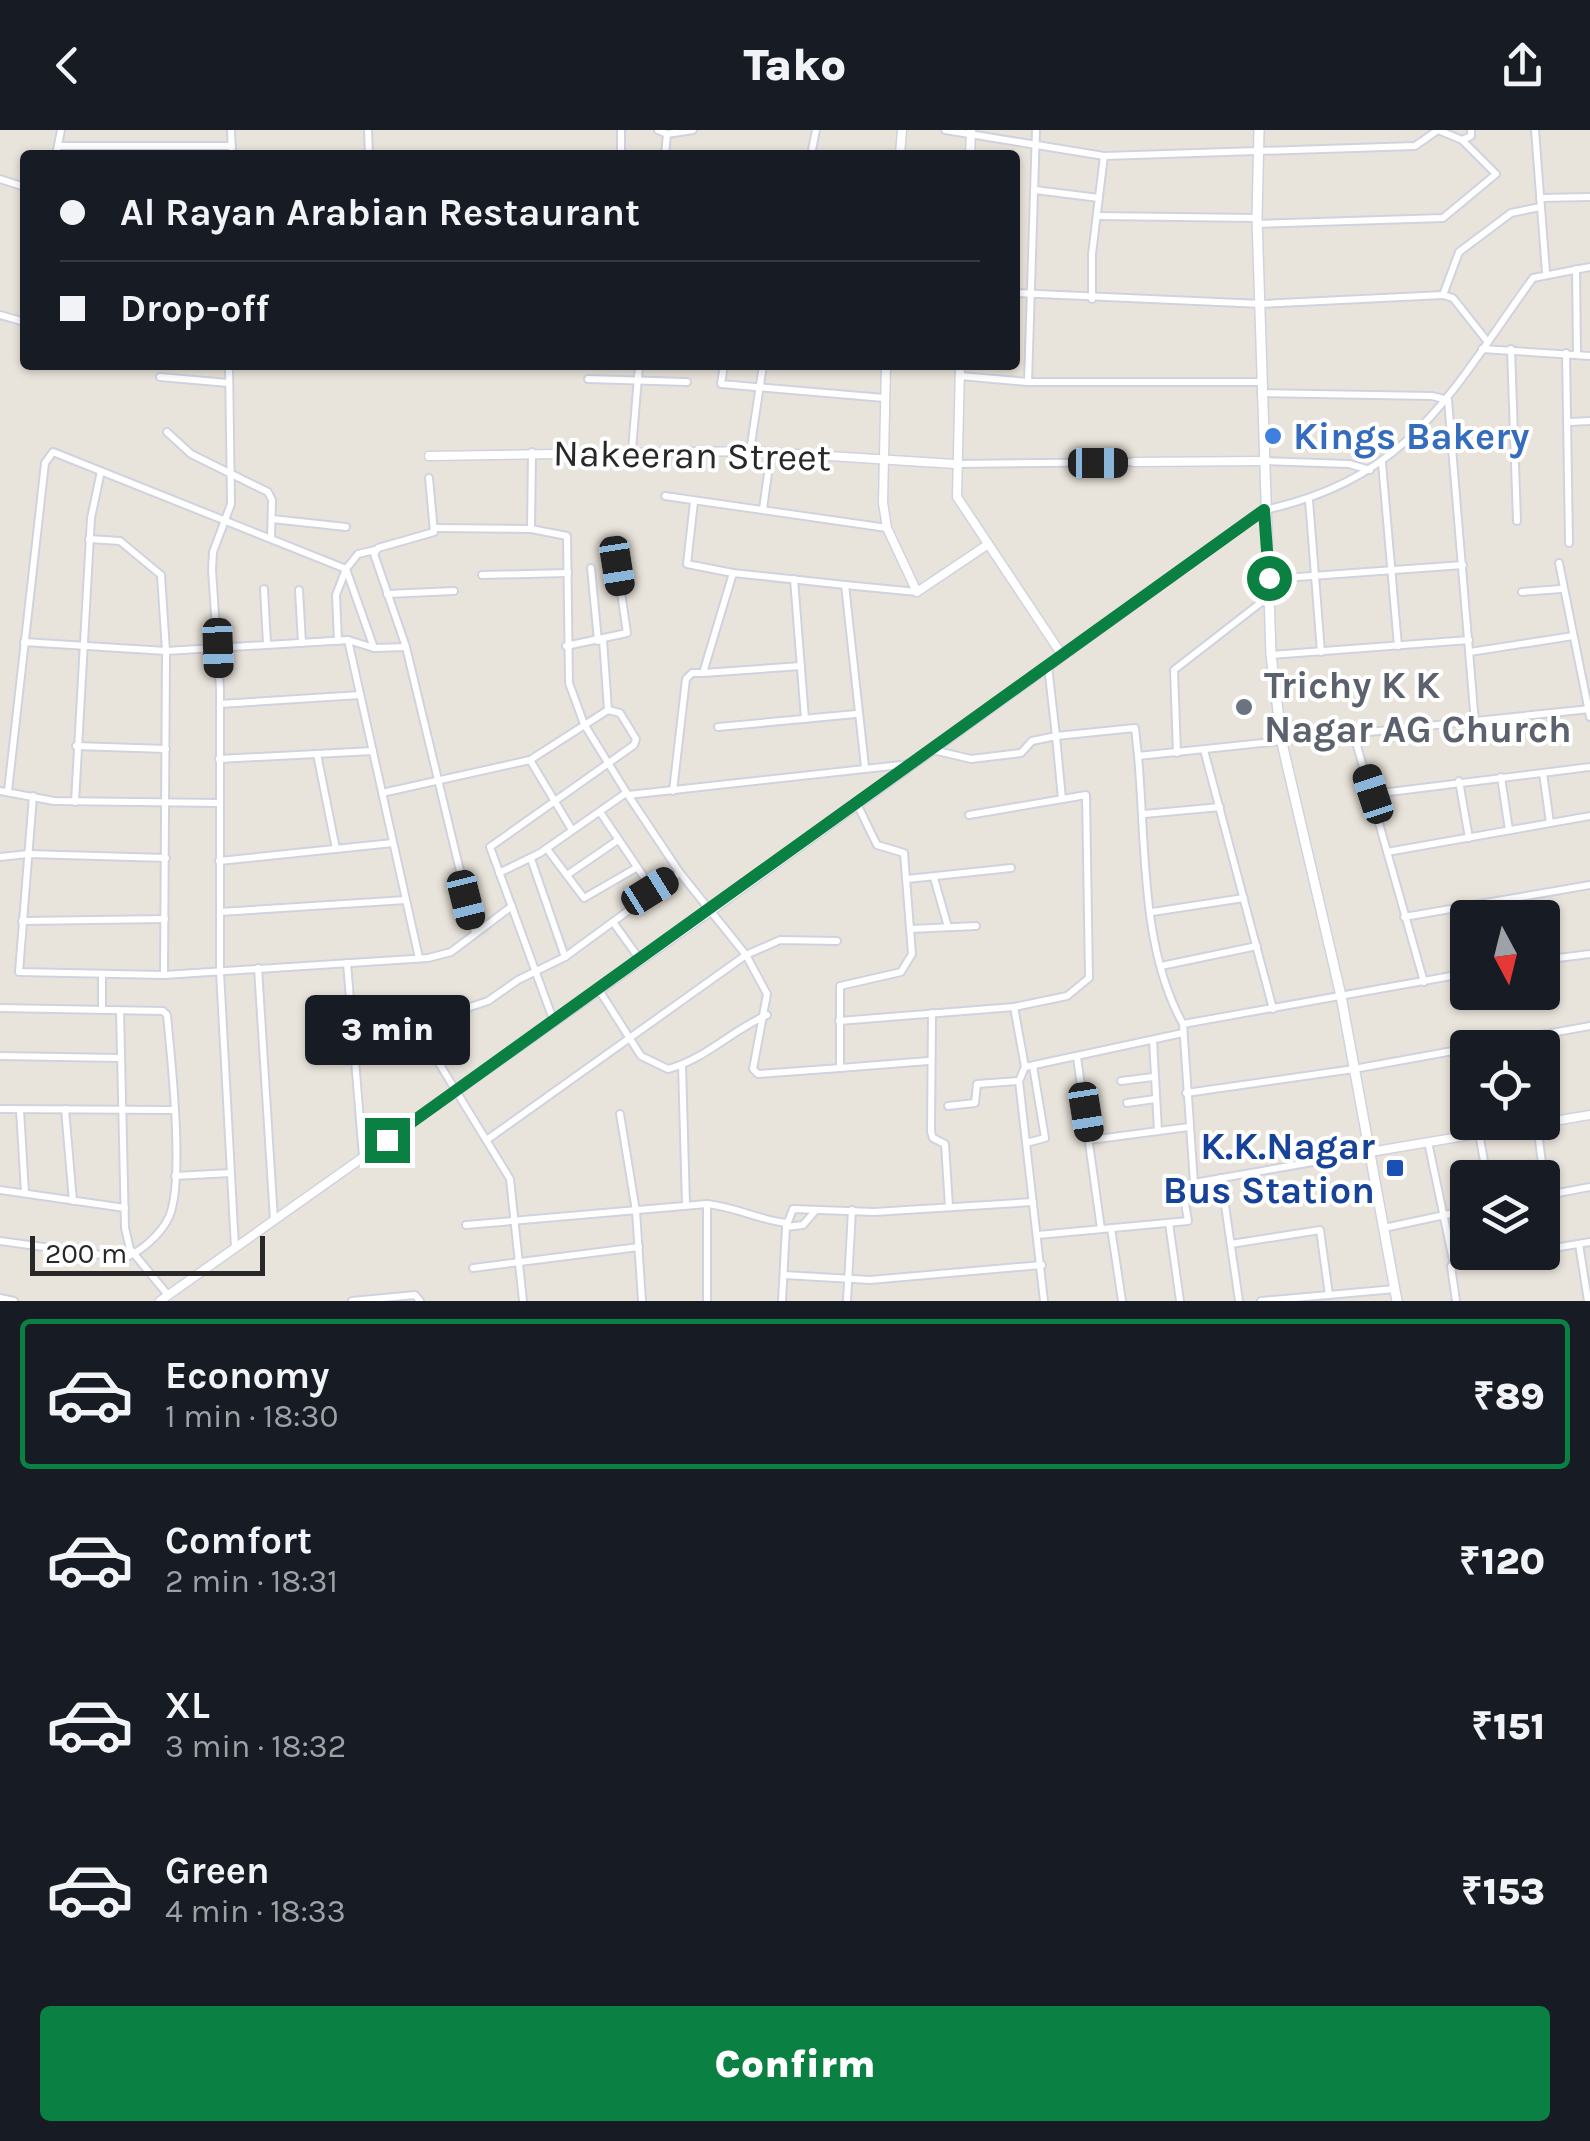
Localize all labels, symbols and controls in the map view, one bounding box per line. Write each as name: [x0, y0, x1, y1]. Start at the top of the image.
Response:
icon: back: [40, 38, 95, 93]
icon: share: [1495, 38, 1550, 93]
text: Tako: [743, 39, 847, 91]
text: Al Rayan Arabian Restaurant: [120, 190, 640, 235]
text: Drop-off: [120, 286, 269, 331]
place label: Kings Bakery: [1293, 414, 1529, 459]
marker: Kings Bakery: [1262, 425, 1284, 447]
street label: Nakeeran Street: [552, 431, 832, 480]
car: [1068, 448, 1128, 478]
car: [597, 534, 637, 598]
route start: [1247, 556, 1292, 601]
car: [202, 617, 234, 679]
place label: Trichy K K Nagar AG Church: [1264, 663, 1572, 752]
marker: Trichy K K Nagar AG Church: [1233, 696, 1255, 718]
car: [1349, 761, 1397, 827]
car: [617, 862, 683, 920]
car: [444, 867, 488, 933]
north arrow: [1450, 900, 1560, 1010]
map controls: [1450, 900, 1560, 1270]
callout: 3 min: [304, 995, 470, 1065]
text: 3 min: [341, 1011, 434, 1048]
button: locate: [1450, 1030, 1560, 1140]
car: [1066, 1080, 1106, 1144]
route end: [365, 1118, 410, 1163]
place label: K.K.Nagar Bus Station: [1163, 1124, 1375, 1213]
marker: K.K.Nagar Bus Station: [1384, 1157, 1406, 1179]
button: layers: [1450, 1160, 1560, 1270]
scale bar: [30, 1231, 265, 1276]
text: 200 m: [45, 1237, 127, 1270]
icon: car: [45, 1349, 135, 1439]
text: Economy: [165, 1353, 329, 1398]
text: ₹89: [1473, 1374, 1545, 1419]
text: 1 min · 18:30: [165, 1398, 338, 1435]
icon: car: [45, 1514, 135, 1604]
text: Comfort: [165, 1518, 312, 1563]
text: ₹120: [1459, 1539, 1545, 1584]
text: 2 min · 18:31: [165, 1563, 338, 1600]
icon: car: [45, 1679, 135, 1769]
text: XL: [165, 1683, 210, 1728]
text: ₹151: [1471, 1704, 1545, 1749]
text: 3 min · 18:32: [165, 1728, 346, 1765]
icon: car: [45, 1844, 135, 1934]
text: Green: [165, 1848, 270, 1893]
text: ₹153: [1461, 1869, 1545, 1914]
text: 4 min · 18:33: [165, 1893, 346, 1930]
button: Confirm: [40, 2006, 1550, 2121]

